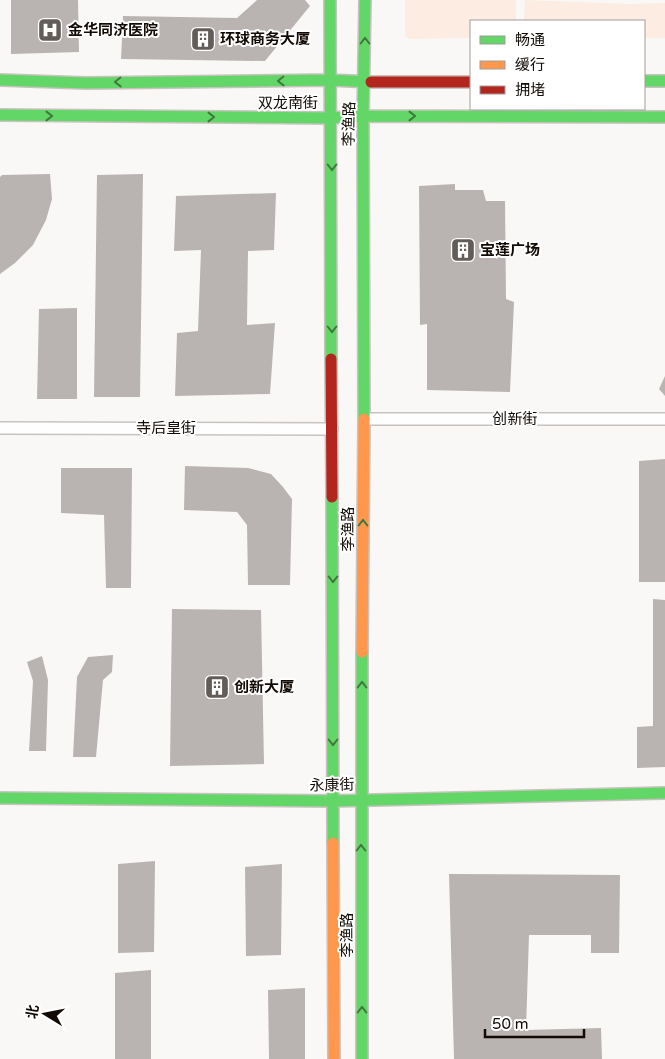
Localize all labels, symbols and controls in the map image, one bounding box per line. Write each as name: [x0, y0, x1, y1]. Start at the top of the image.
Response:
hospital icon: 金华同济医院: [37, 17, 63, 43]
legend: [470, 20, 645, 110]
place label: 金华同济医院: [68, 21, 158, 39]
building icon: 环球商务大厦: [190, 26, 216, 52]
place label: 环球商务大厦: [220, 30, 310, 48]
text: 畅通: [515, 31, 545, 49]
one-way arrow: [360, 37, 370, 44]
text: 缓行: [515, 56, 545, 74]
one-way arrow: [277, 75, 285, 86]
one-way arrow: [114, 77, 122, 87]
text: 拥堵: [515, 81, 545, 99]
street label: 双龙南街: [258, 94, 318, 112]
street label: 李渔路: [340, 101, 358, 147]
one-way arrow: [45, 111, 53, 121]
one-way arrow: [408, 111, 416, 121]
one-way arrow: [208, 112, 215, 122]
one-way arrow: [327, 163, 337, 171]
building icon: 宝莲广场: [450, 237, 476, 263]
place label: 宝莲广场: [480, 241, 540, 259]
one-way arrow: [327, 326, 337, 333]
street label: 创新街: [492, 410, 538, 428]
street label: 寺后皇街: [136, 419, 196, 437]
street label: 李渔路: [339, 506, 357, 552]
one-way arrow: [358, 519, 368, 526]
one-way arrow: [328, 576, 338, 583]
building icon: 创新大厦: [204, 674, 230, 700]
place label: 创新大厦: [234, 678, 294, 696]
one-way arrow: [357, 681, 367, 689]
one-way arrow: [328, 738, 338, 746]
street label: 永康街: [309, 776, 355, 794]
one-way arrow: [356, 844, 366, 852]
street label: 李渔路: [338, 912, 356, 958]
north arrow: [20, 989, 70, 1039]
text: 北: [23, 1003, 42, 1020]
one-way arrow: [357, 1006, 367, 1014]
scale bar: [485, 1006, 584, 1038]
text: 50 m: [492, 1015, 529, 1033]

